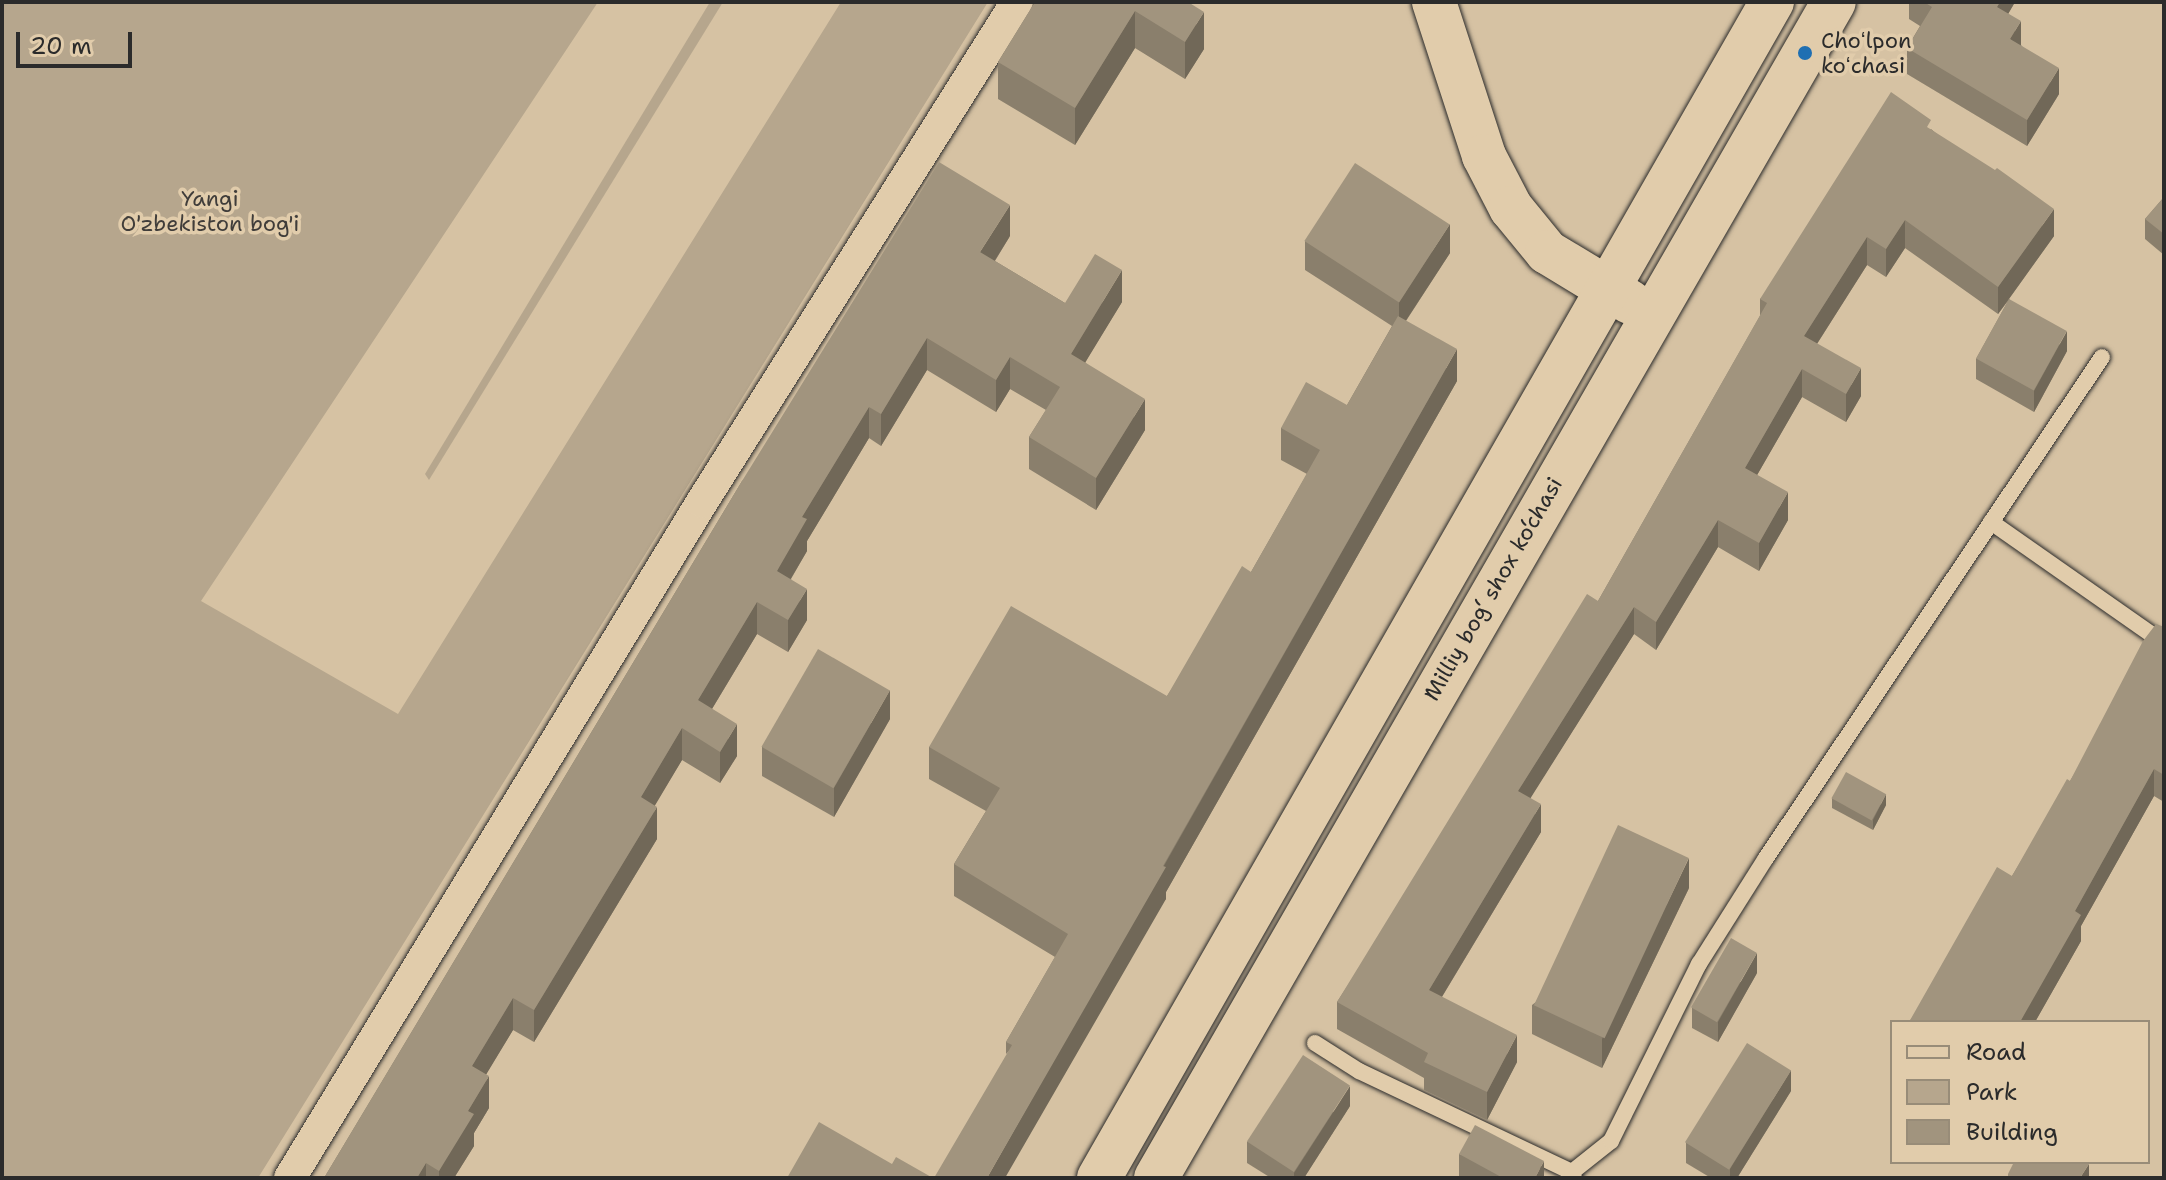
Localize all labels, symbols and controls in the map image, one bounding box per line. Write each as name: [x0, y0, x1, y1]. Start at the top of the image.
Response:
scale bar: [20, 16, 136, 66]
place label: Choʻlpon koʻchasi: [1821, 27, 1911, 78]
text: 20 m: [30, 30, 92, 62]
marker: Choʻlpon koʻchasi: [1796, 44, 1814, 62]
park label: Yangi O'zbekiston bog'i: [120, 185, 300, 236]
street label: Milliy bog‘ shox ko‘chasi: [1418, 473, 1568, 705]
legend: [1890, 1020, 2150, 1164]
text: Road: [1966, 1036, 2026, 1068]
text: Park: [1966, 1076, 2018, 1108]
text: Building: [1966, 1116, 2058, 1148]

